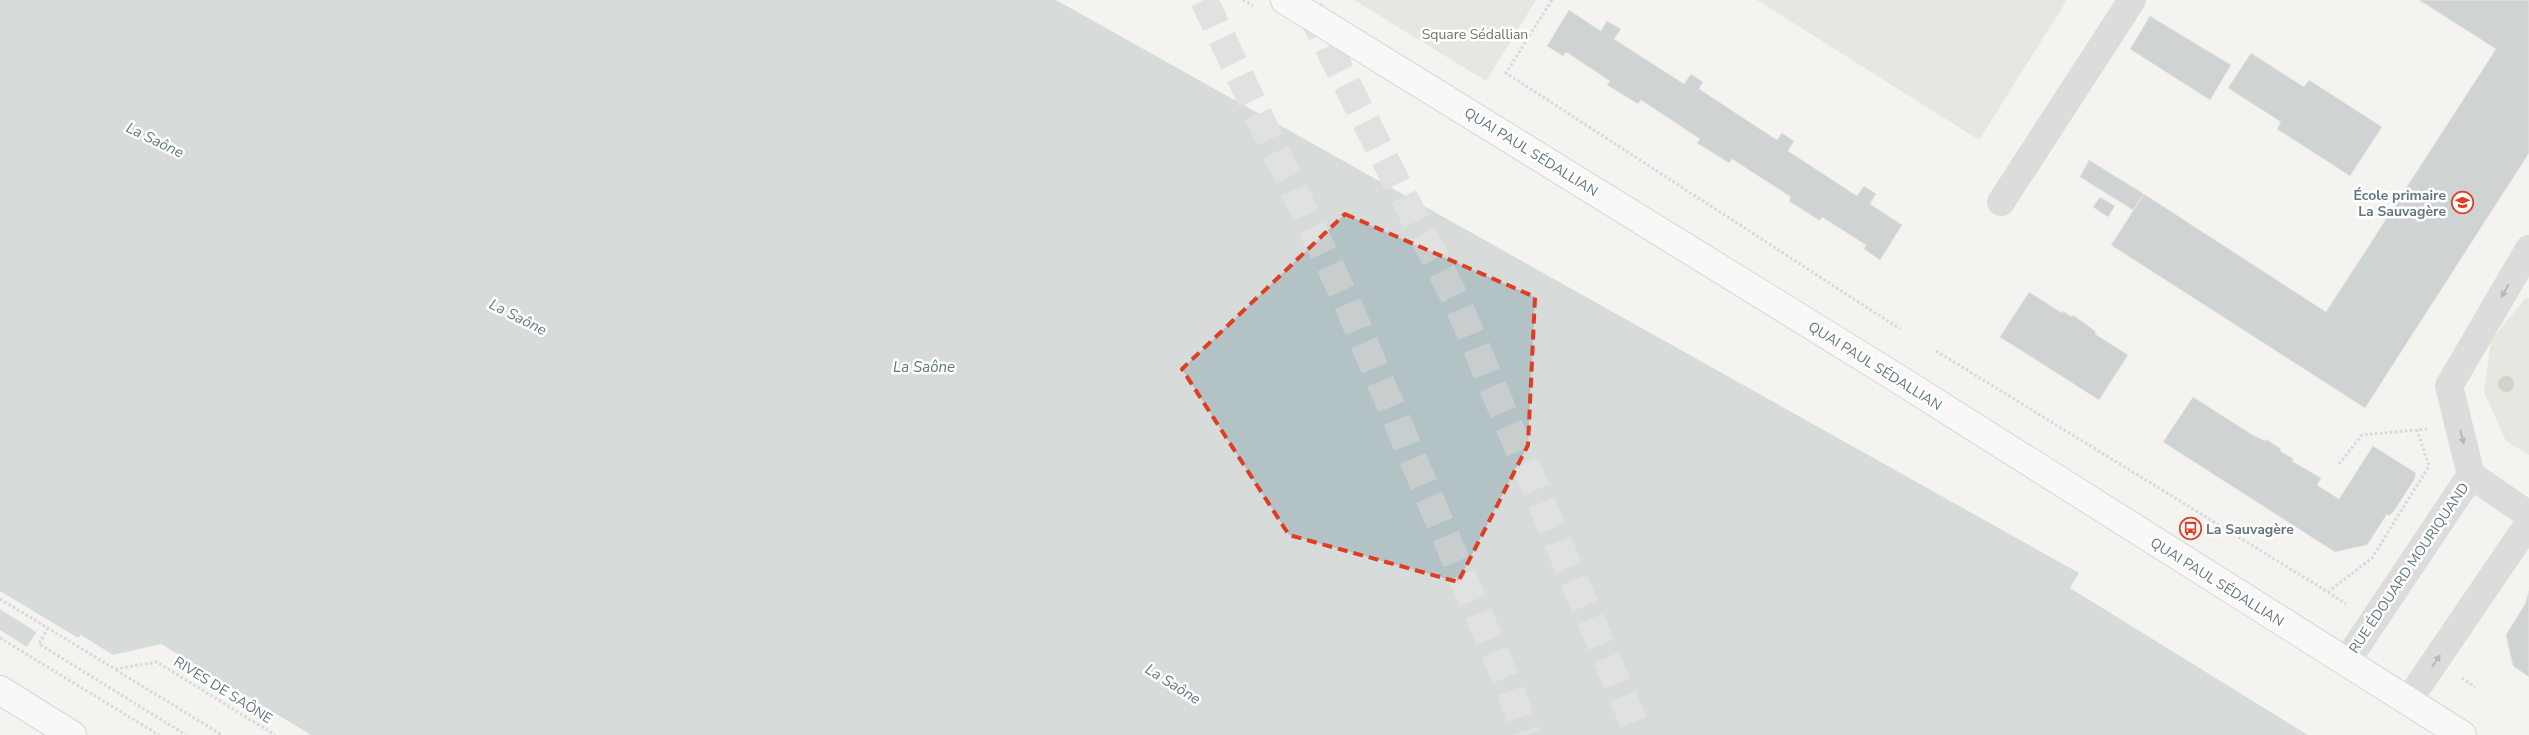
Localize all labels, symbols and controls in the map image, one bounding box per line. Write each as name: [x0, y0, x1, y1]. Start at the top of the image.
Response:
park label: Square Sédallian: [1422, 25, 1528, 44]
street label: QUAI PAUL SÉDALLIAN: [1461, 103, 1601, 201]
water label: La Saône: [123, 117, 187, 163]
place label: École primaire La Sauvagère: [2353, 186, 2446, 221]
school or university icon: École primaire La Sauvagère: [2450, 191, 2474, 215]
one-way arrow: [2500, 284, 2509, 298]
water label: La Saône: [486, 294, 550, 340]
street label: QUAI PAUL SÉDALLIAN: [1805, 317, 1945, 415]
water label: La Saône: [893, 357, 955, 377]
one-way arrow: [2458, 430, 2466, 445]
street label: RUE ÉDOUARD MOURIQUAND: [2345, 479, 2473, 657]
bus stop icon: La Sauvagère: [2178, 517, 2202, 541]
place label: La Sauvagère: [2206, 520, 2294, 539]
street label: QUAI PAUL SÉDALLIAN: [2147, 533, 2287, 631]
street label: RIVES DE SAÔNE: [170, 652, 276, 728]
one-way arrow: [2431, 654, 2441, 668]
water label: La Saône: [1141, 659, 1205, 709]

